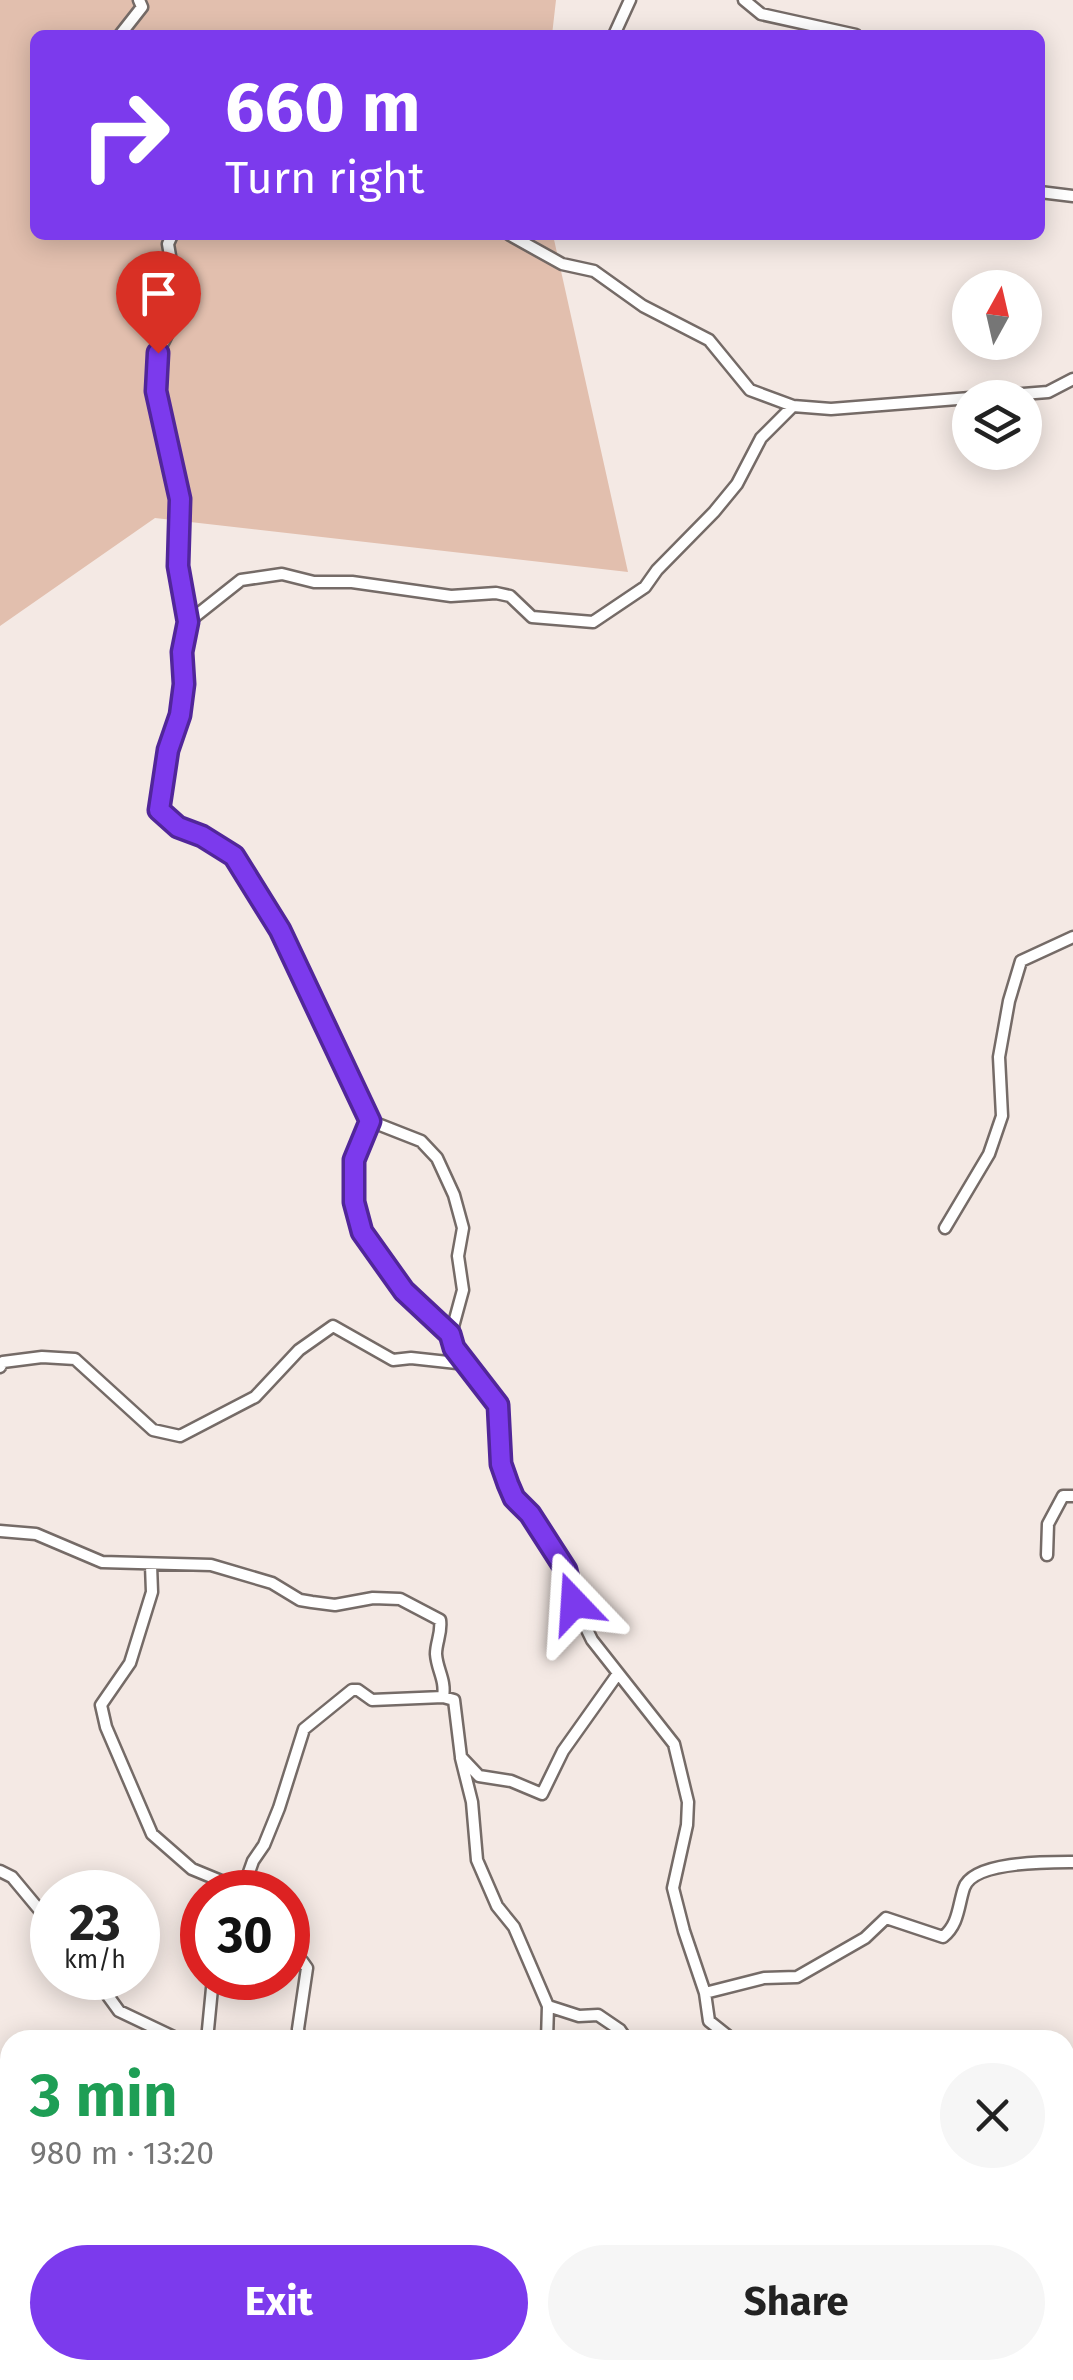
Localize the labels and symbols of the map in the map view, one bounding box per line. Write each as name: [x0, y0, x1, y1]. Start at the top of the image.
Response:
pin: [116, 251, 201, 354]
north arrow: [952, 270, 1042, 360]
position arrow: [522, 1551, 626, 1655]
speed limit sign: 30: [180, 1870, 310, 2000]

